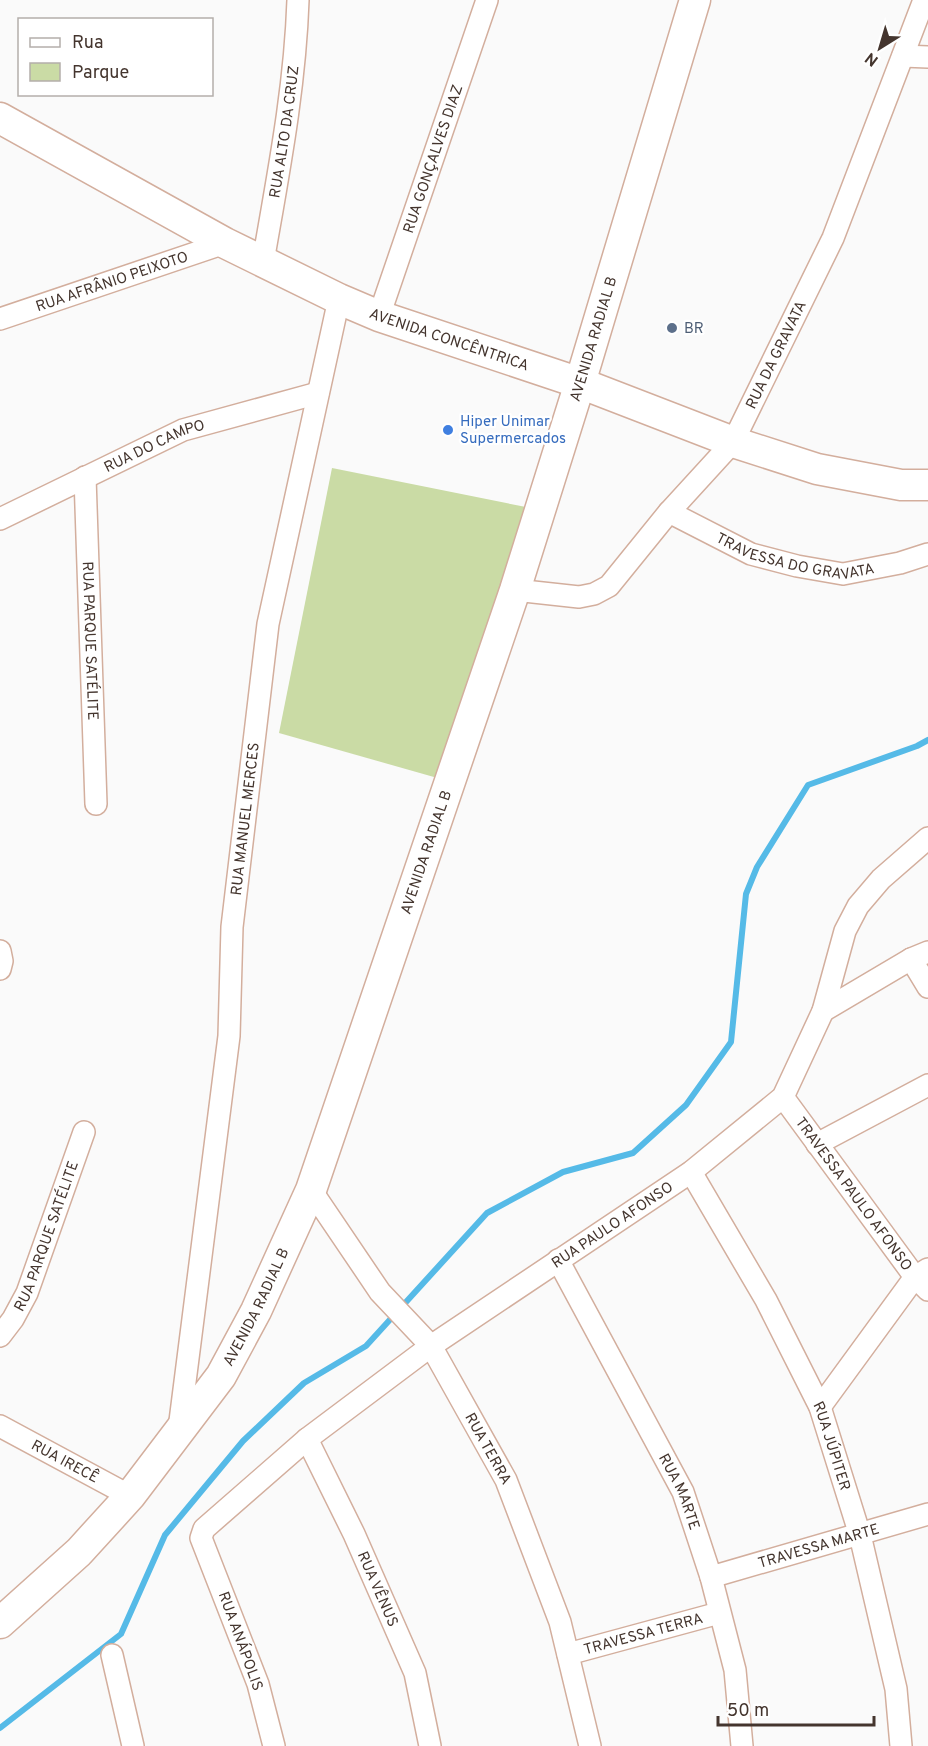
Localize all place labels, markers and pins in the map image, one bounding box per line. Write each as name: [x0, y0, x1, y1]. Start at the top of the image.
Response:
place label: BR: [684, 320, 704, 339]
marker: BR: [665, 321, 679, 335]
place label: Hiper Unimar Supermercados: [460, 413, 566, 449]
marker: Hiper Unimar Supermercados: [441, 423, 455, 437]

